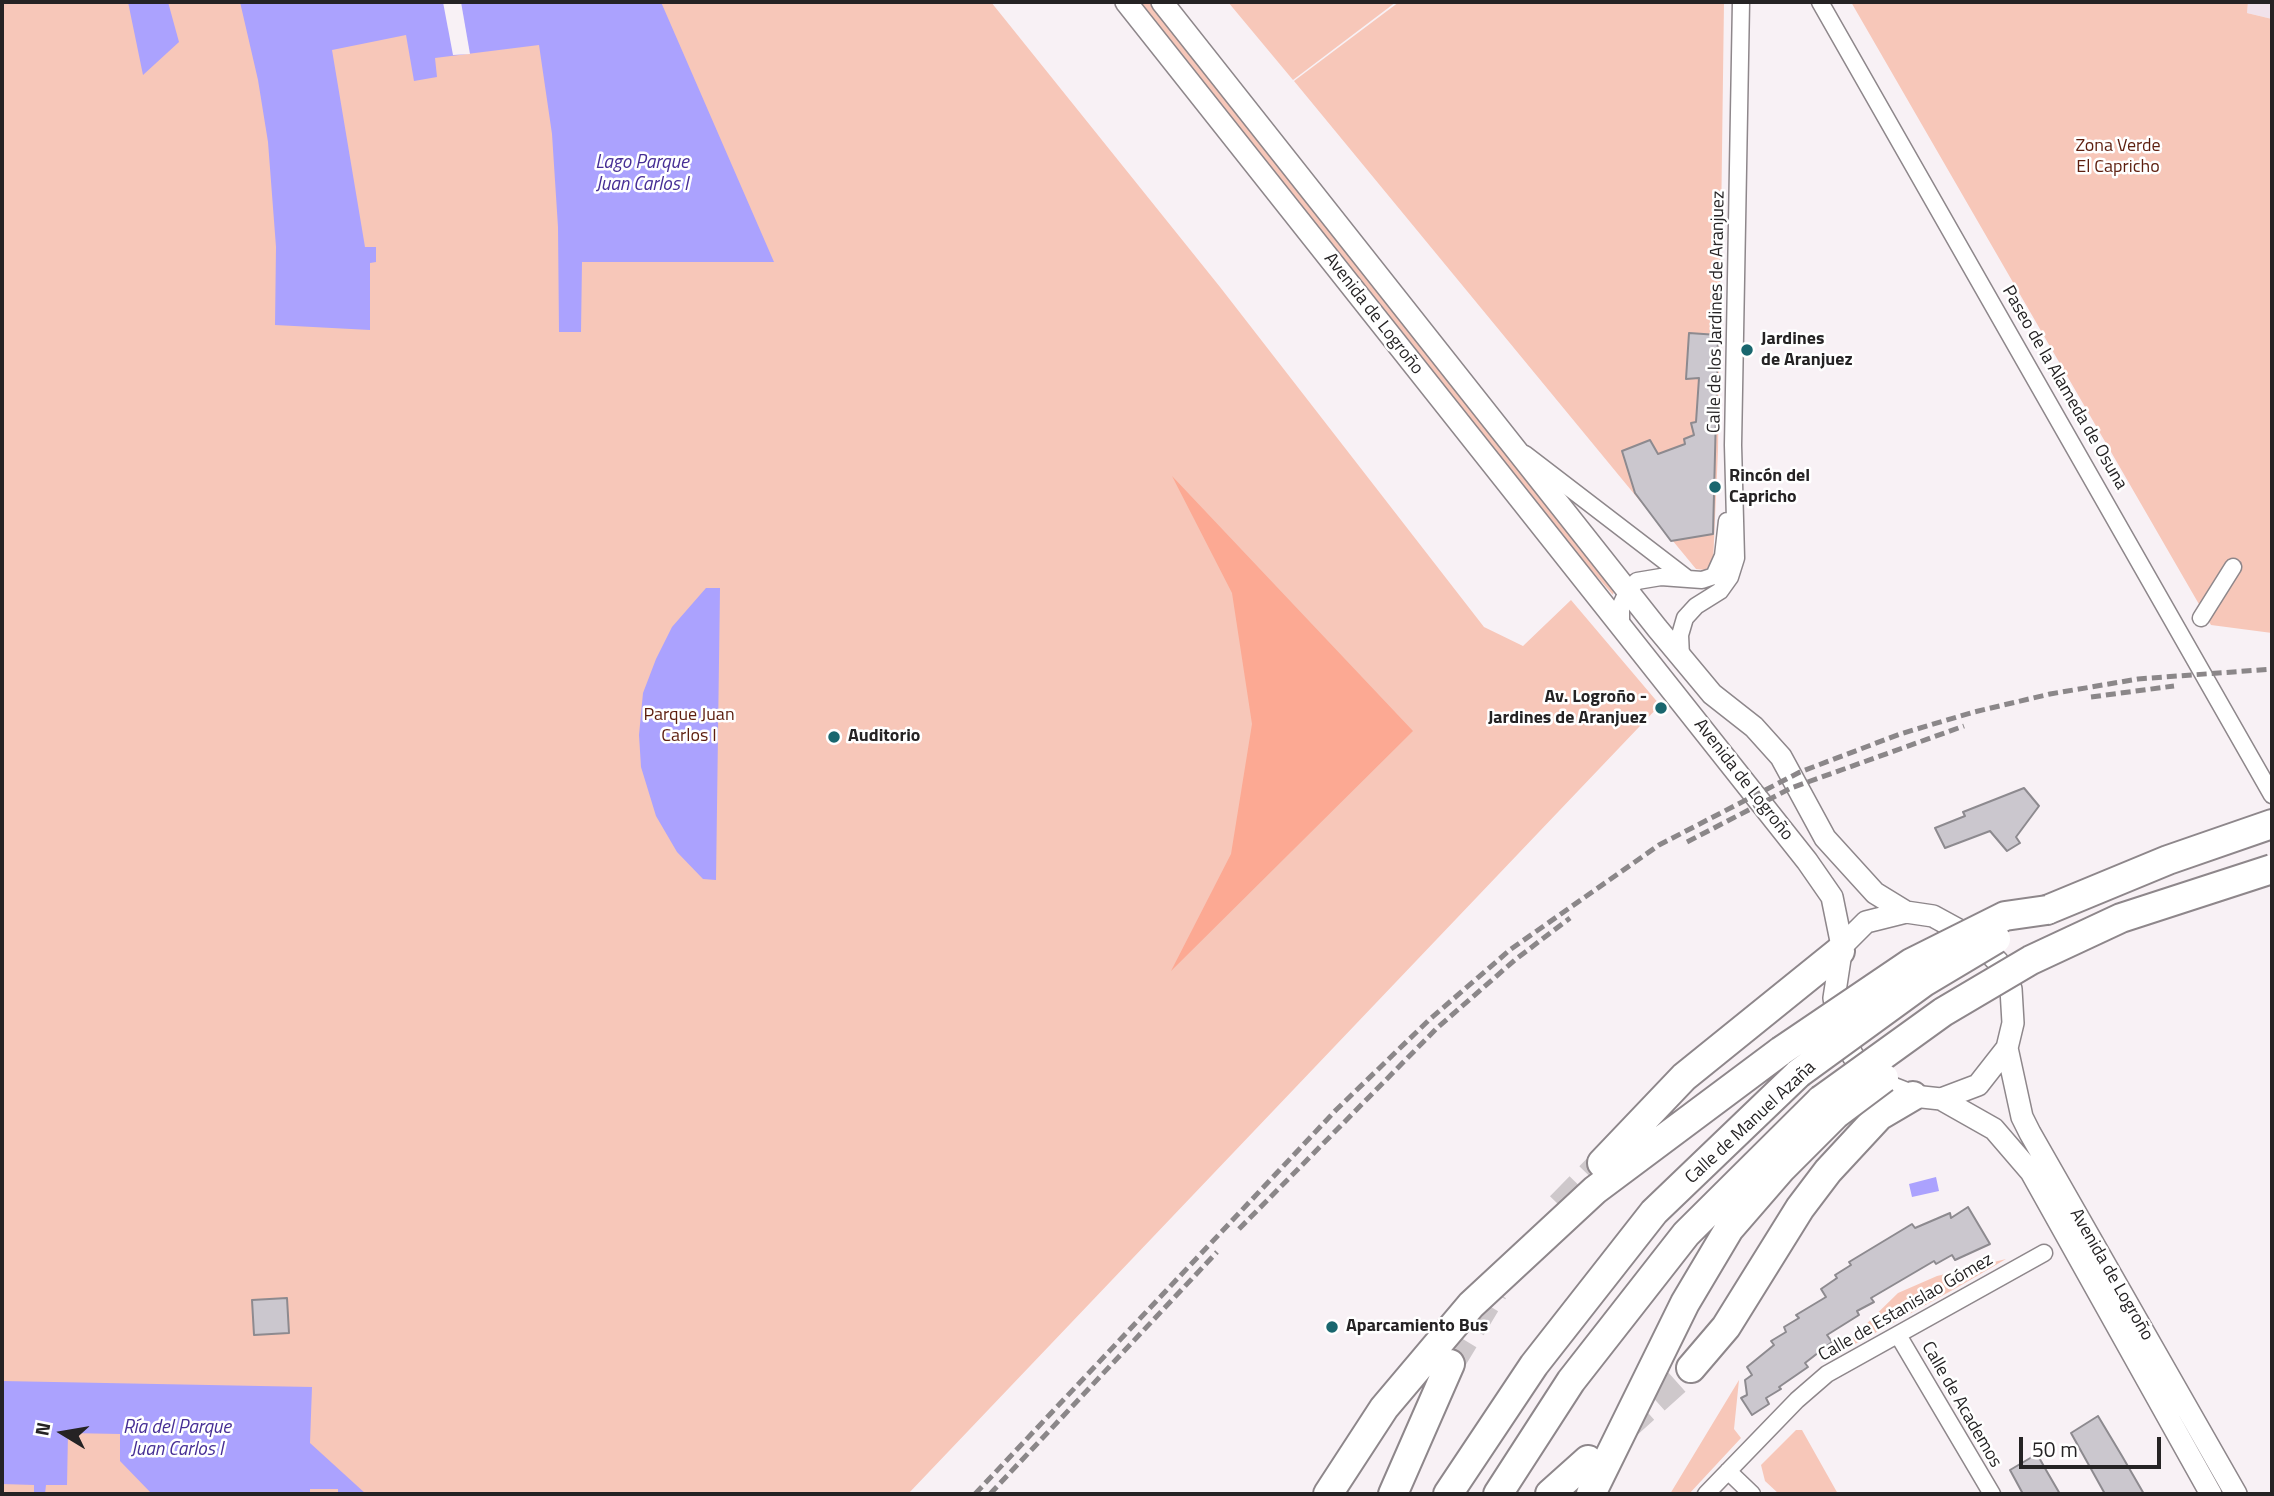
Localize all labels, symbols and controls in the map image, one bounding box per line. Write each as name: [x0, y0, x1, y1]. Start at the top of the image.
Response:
park label: Zona Verde El Capricho: [2075, 136, 2161, 178]
water label: Lago Parque Juan Carlos I: [595, 152, 689, 196]
street label: Calle de los Jardines de Aranjuez: [1704, 191, 1730, 433]
street label: Avenida de Logroño: [1319, 249, 1427, 379]
street label: Paseo de la Alameda de Osuna: [1997, 282, 2131, 494]
place label: Jardines de Aranjuez: [1761, 329, 1853, 372]
marker: Jardines de Aranjuez: [1739, 342, 1755, 358]
place label: Rincón del Capricho: [1729, 466, 1810, 508]
marker: Rincón del Capricho: [1707, 479, 1723, 495]
place label: Av. Logroño - Jardines de Aranjuez: [1488, 687, 1647, 730]
marker: Av. Logroño - Jardines de Aranjuez: [1653, 700, 1669, 716]
park label: Parque Juan Carlos I: [643, 705, 735, 748]
street label: Avenida de Logroño: [1689, 715, 1797, 845]
place label: Auditorio: [848, 726, 920, 748]
marker: Auditorio: [826, 729, 842, 745]
street label: Calle de Manuel Azaña: [1681, 1057, 1821, 1189]
street label: Avenida de Logroño: [2064, 1205, 2158, 1345]
street label: Calle de Estanislao Gómez: [1815, 1249, 1997, 1367]
place label: Aparcamiento Bus: [1346, 1316, 1488, 1338]
marker: Aparcamiento Bus: [1324, 1319, 1340, 1335]
street label: Calle de Academos: [1916, 1338, 2006, 1472]
north arrow: [28, 1398, 98, 1468]
water label: Ría del Parque Juan Carlos I: [123, 1417, 231, 1461]
text: N: [26, 1420, 57, 1438]
scale bar: [2022, 1422, 2164, 1466]
text: 50 m: [2032, 1433, 2078, 1465]

